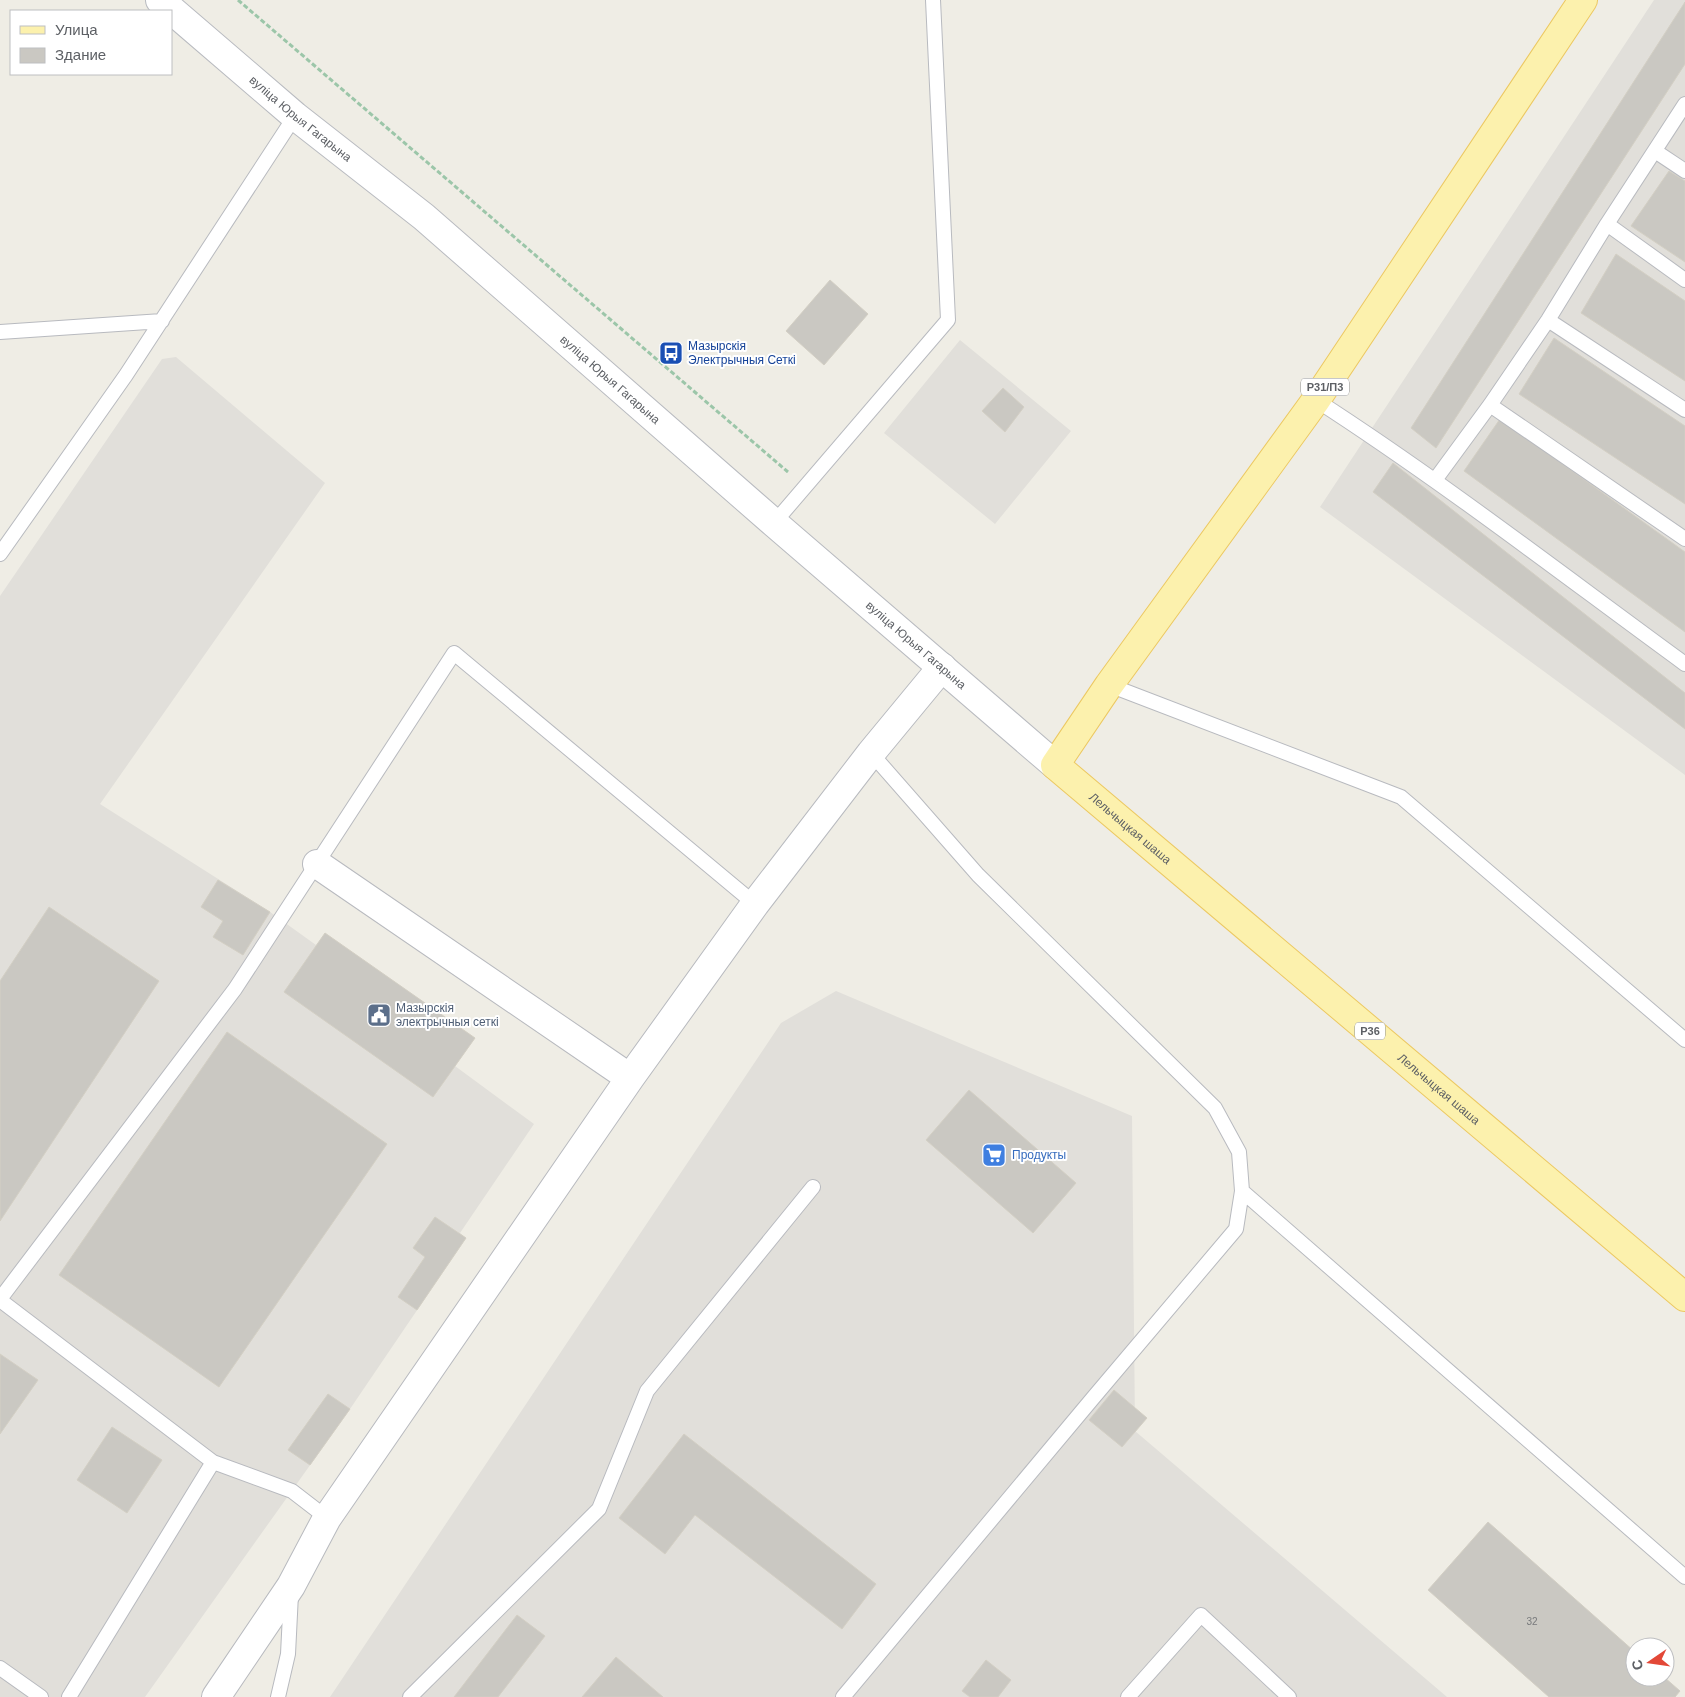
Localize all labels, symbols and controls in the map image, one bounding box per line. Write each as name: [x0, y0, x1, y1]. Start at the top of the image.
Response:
legend: [10, 10, 172, 75]
text: Улица: [55, 21, 98, 38]
text: Здание: [55, 46, 106, 63]
street label: вуліца Юрыя Гагарына: [247, 73, 355, 165]
street label: вуліца Юрыя Гагарына: [557, 332, 663, 427]
place label: Мазырскія Электрычныя Сеткі: [688, 339, 796, 367]
bus stop icon: Мазырскія Электрычныя Сеткі: [658, 340, 684, 366]
road number: Р31/П3: [1301, 378, 1349, 396]
street label: вуліца Юрыя Гагарына: [863, 598, 969, 692]
street label: Лельчыцкая шаша: [1086, 790, 1174, 867]
place label: Мазырскія электрычныя сеткі: [396, 1001, 499, 1029]
public building icon: Мазырскія электрычныя сеткі: [366, 1002, 392, 1028]
road number: Р36: [1355, 1022, 1385, 1040]
street label: Лельчыцкая шаша: [1395, 1050, 1483, 1128]
supermarket icon: Продукты: [981, 1142, 1007, 1168]
place label: Продукты: [1012, 1148, 1066, 1162]
house number: 32: [1526, 1616, 1538, 1627]
north arrow: [1625, 1637, 1675, 1687]
text: С: [1628, 1658, 1646, 1672]

